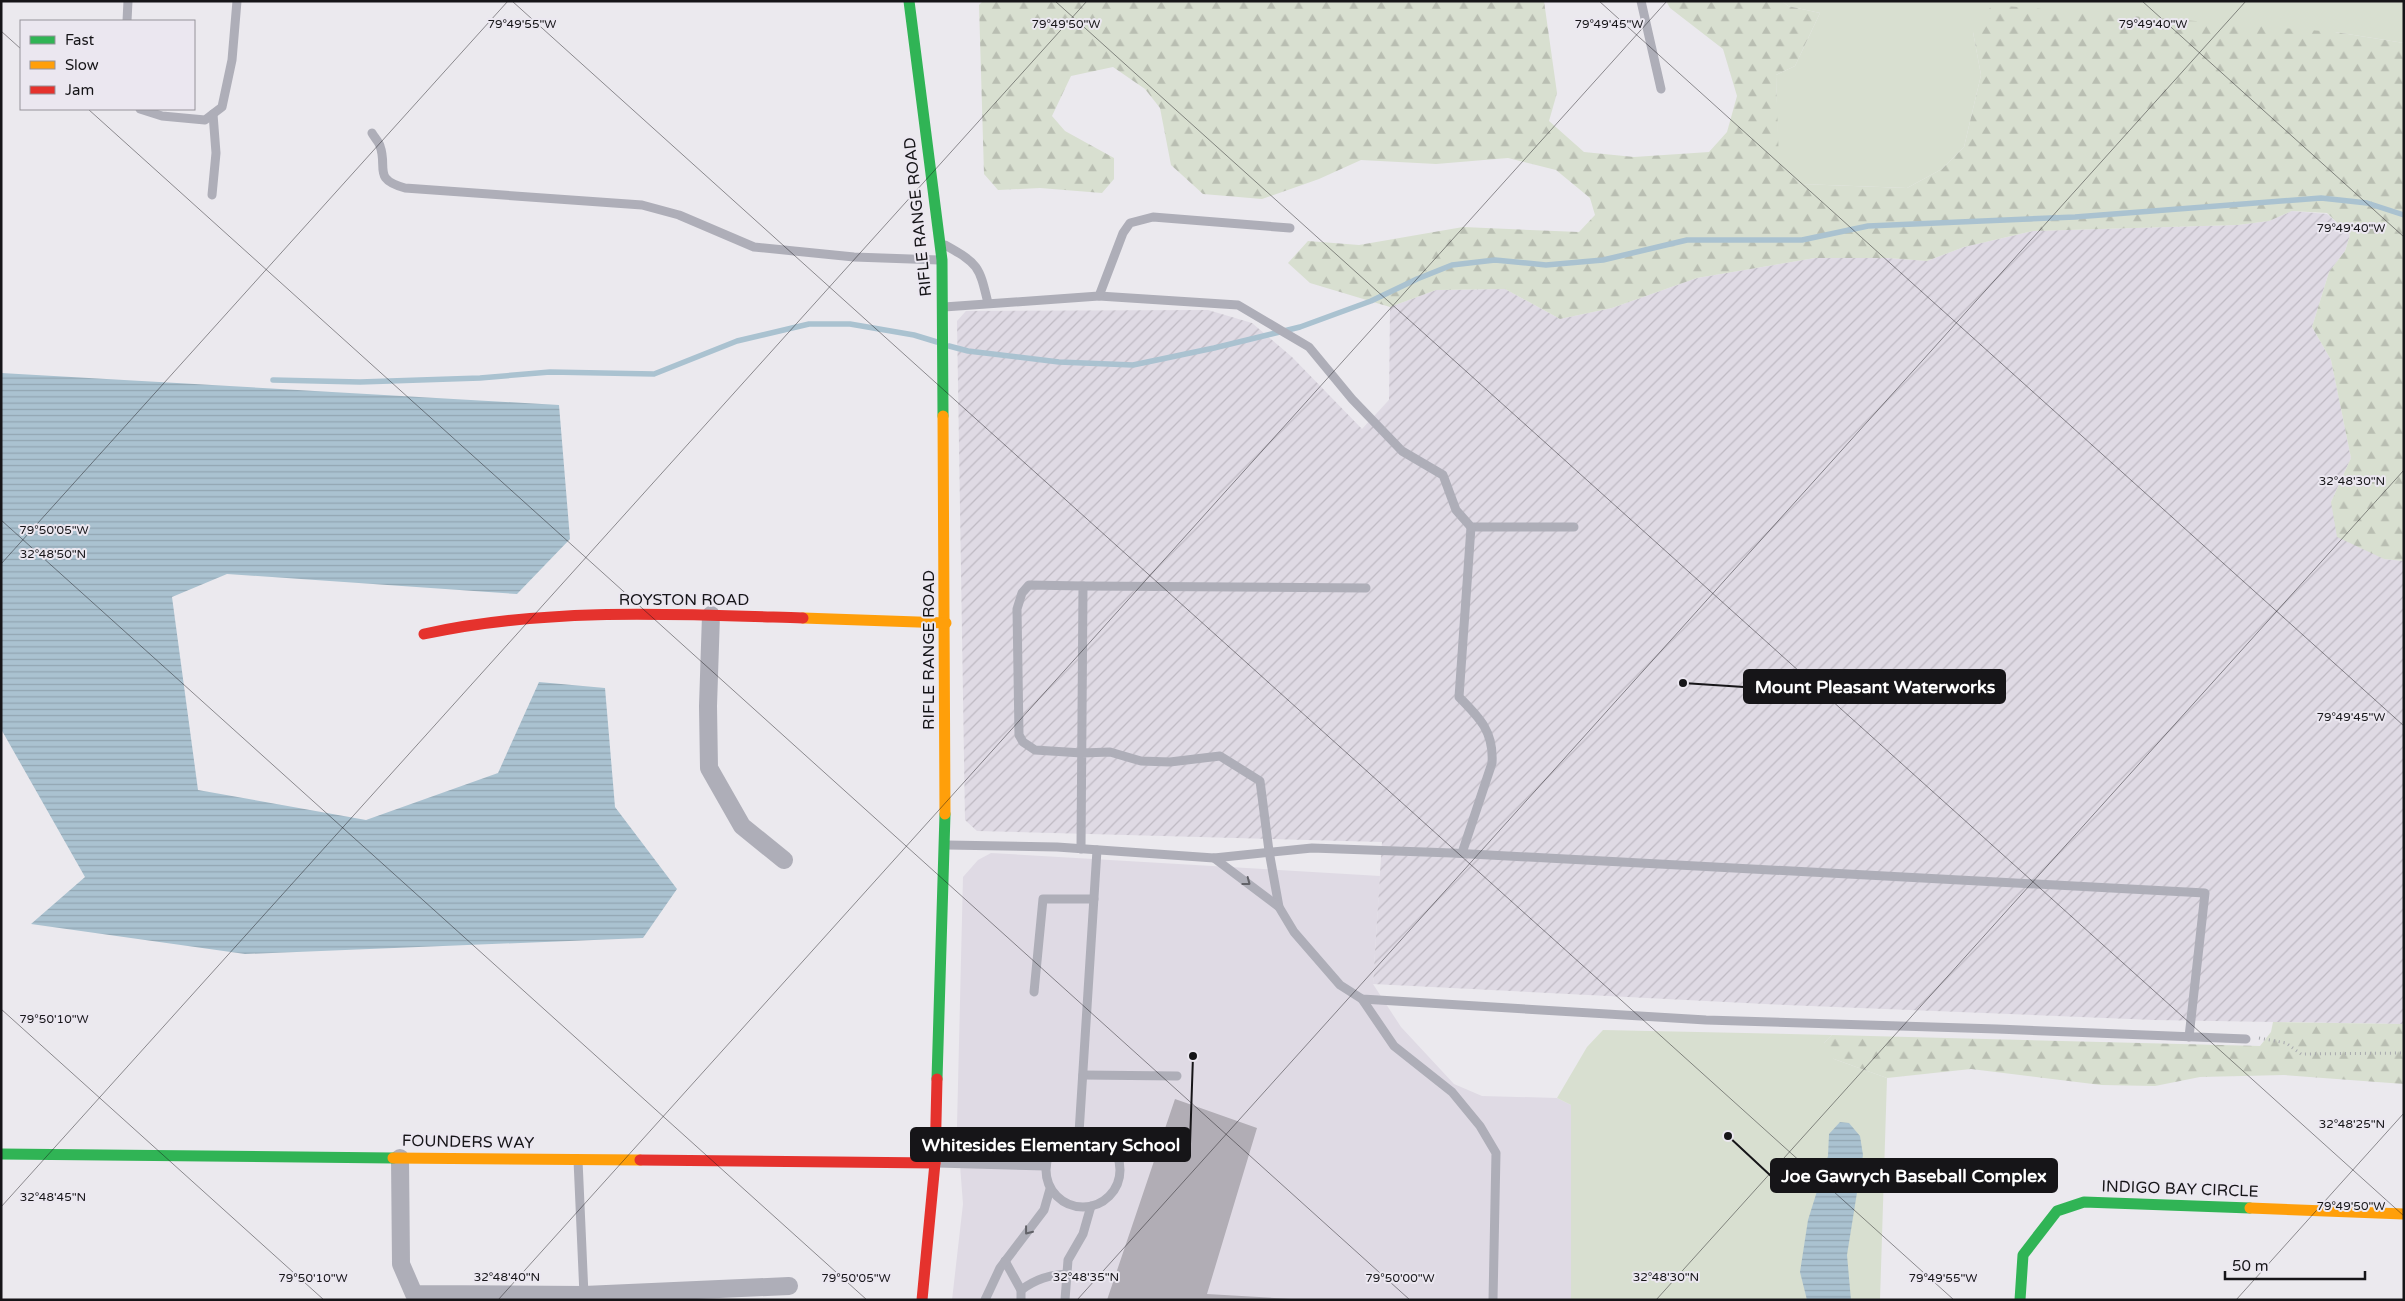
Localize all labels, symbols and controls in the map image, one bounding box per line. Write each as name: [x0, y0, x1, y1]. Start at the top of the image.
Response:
text: 79°49'55"W: [487, 17, 557, 31]
text: 79°49'50"W: [1031, 17, 1101, 31]
text: 79°49'45"W: [1574, 17, 1644, 31]
text: 79°49'40"W: [2118, 17, 2188, 31]
legend: [20, 20, 195, 110]
text: Fast: [65, 31, 95, 49]
text: Slow: [65, 56, 99, 74]
text: Jam: [65, 81, 94, 99]
street label: RIFLE RANGE ROAD: [900, 136, 936, 298]
text: 79°49'40"W: [2316, 221, 2386, 235]
text: 32°48'30"N: [2319, 474, 2385, 488]
text: 79°50'05"W: [19, 523, 89, 537]
text: 32°48'50"N: [20, 547, 86, 561]
street label: RIFLE RANGE ROAD: [919, 570, 939, 730]
street label: ROYSTON ROAD: [619, 590, 749, 610]
callout: Mount Pleasant Waterworks: [1744, 670, 2005, 703]
text: Mount Pleasant Waterworks: [1755, 676, 1996, 698]
text: 79°49'45"W: [2316, 710, 2386, 724]
one-way arrow: [1241, 877, 1250, 885]
text: 79°50'10"W: [19, 1012, 89, 1026]
text: 32°48'25"N: [2319, 1117, 2385, 1131]
callout: Whitesides Elementary School: [911, 1128, 1190, 1161]
street label: FOUNDERS WAY: [402, 1131, 534, 1153]
text: Whitesides Elementary School: [922, 1134, 1180, 1156]
callout: Joe Gawrych Baseball Complex: [1771, 1159, 2057, 1192]
text: Joe Gawrych Baseball Complex: [1780, 1165, 2047, 1187]
street label: INDIGO BAY CIRCLE: [2101, 1176, 2259, 1202]
text: 32°48'45"N: [20, 1190, 86, 1204]
text: 79°49'50"W: [2316, 1199, 2386, 1213]
one-way arrow: [1026, 1225, 1034, 1234]
scale bar: [2225, 1248, 2365, 1280]
text: 50 m: [2232, 1257, 2269, 1275]
text: 32°48'40"N: [474, 1270, 540, 1284]
text: 32°48'35"N: [1053, 1270, 1119, 1284]
text: 32°48'30"N: [1633, 1270, 1699, 1284]
text: 79°50'10"W: [278, 1271, 348, 1285]
text: 79°50'05"W: [821, 1271, 891, 1285]
text: 79°50'00"W: [1365, 1271, 1435, 1285]
text: 79°49'55"W: [1908, 1271, 1978, 1285]

